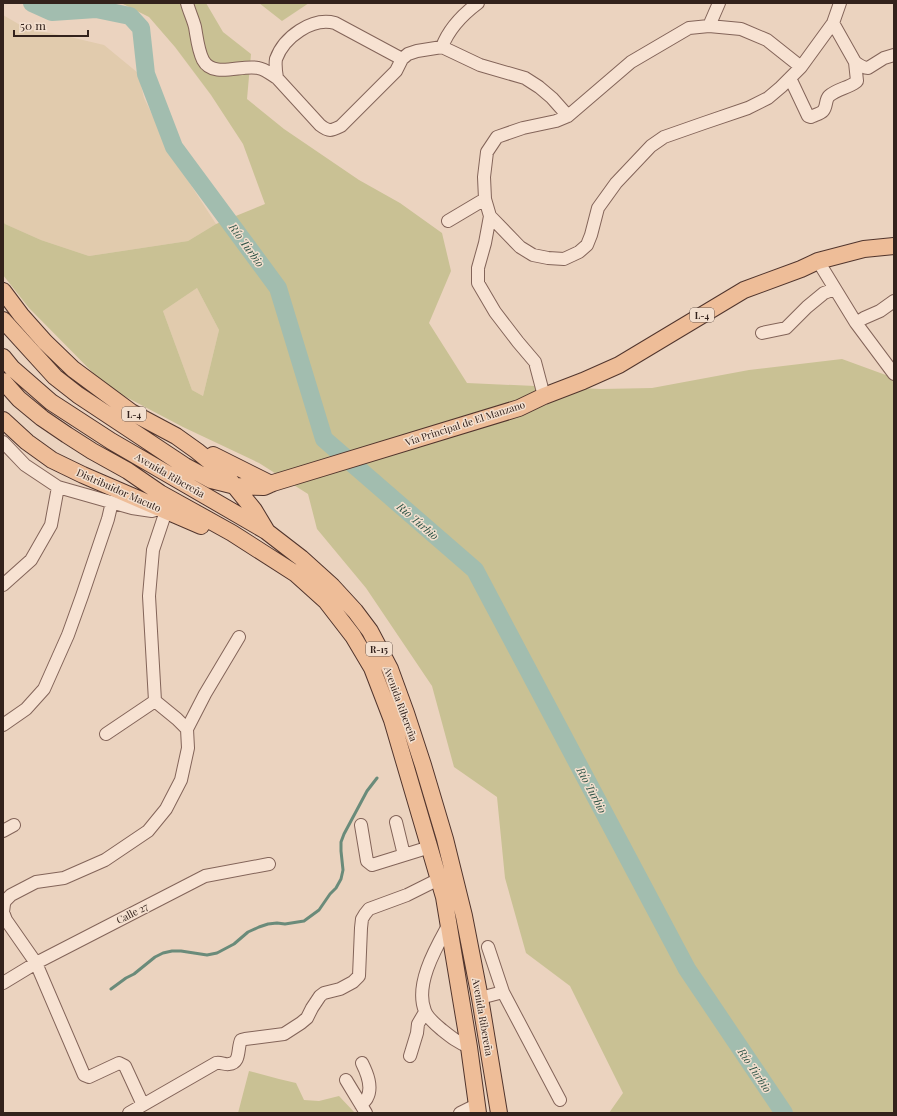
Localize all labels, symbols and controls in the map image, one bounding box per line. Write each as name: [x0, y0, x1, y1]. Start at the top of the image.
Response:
scale bar: [14, 12, 88, 38]
text: 50 m: [20, 17, 46, 33]
water label: Río Turbio: [226, 219, 268, 270]
road number: L-4: [690, 308, 714, 322]
street label: Vía Principal de El Manzano: [402, 397, 527, 449]
road number: L-4: [122, 407, 146, 421]
street label: Avenida Ribereña: [132, 449, 208, 501]
street label: Distribuidor Macuto: [74, 465, 164, 515]
water label: Río Turbio: [393, 498, 442, 543]
road number: R-15: [366, 642, 392, 656]
street label: Avenida Ribereña: [381, 664, 421, 743]
water label: Río Turbio: [573, 763, 610, 816]
street label: Calle 27: [114, 899, 150, 927]
street label: Avenida Ribereña: [469, 976, 497, 1057]
water label: Río Turbio: [734, 1044, 775, 1095]

